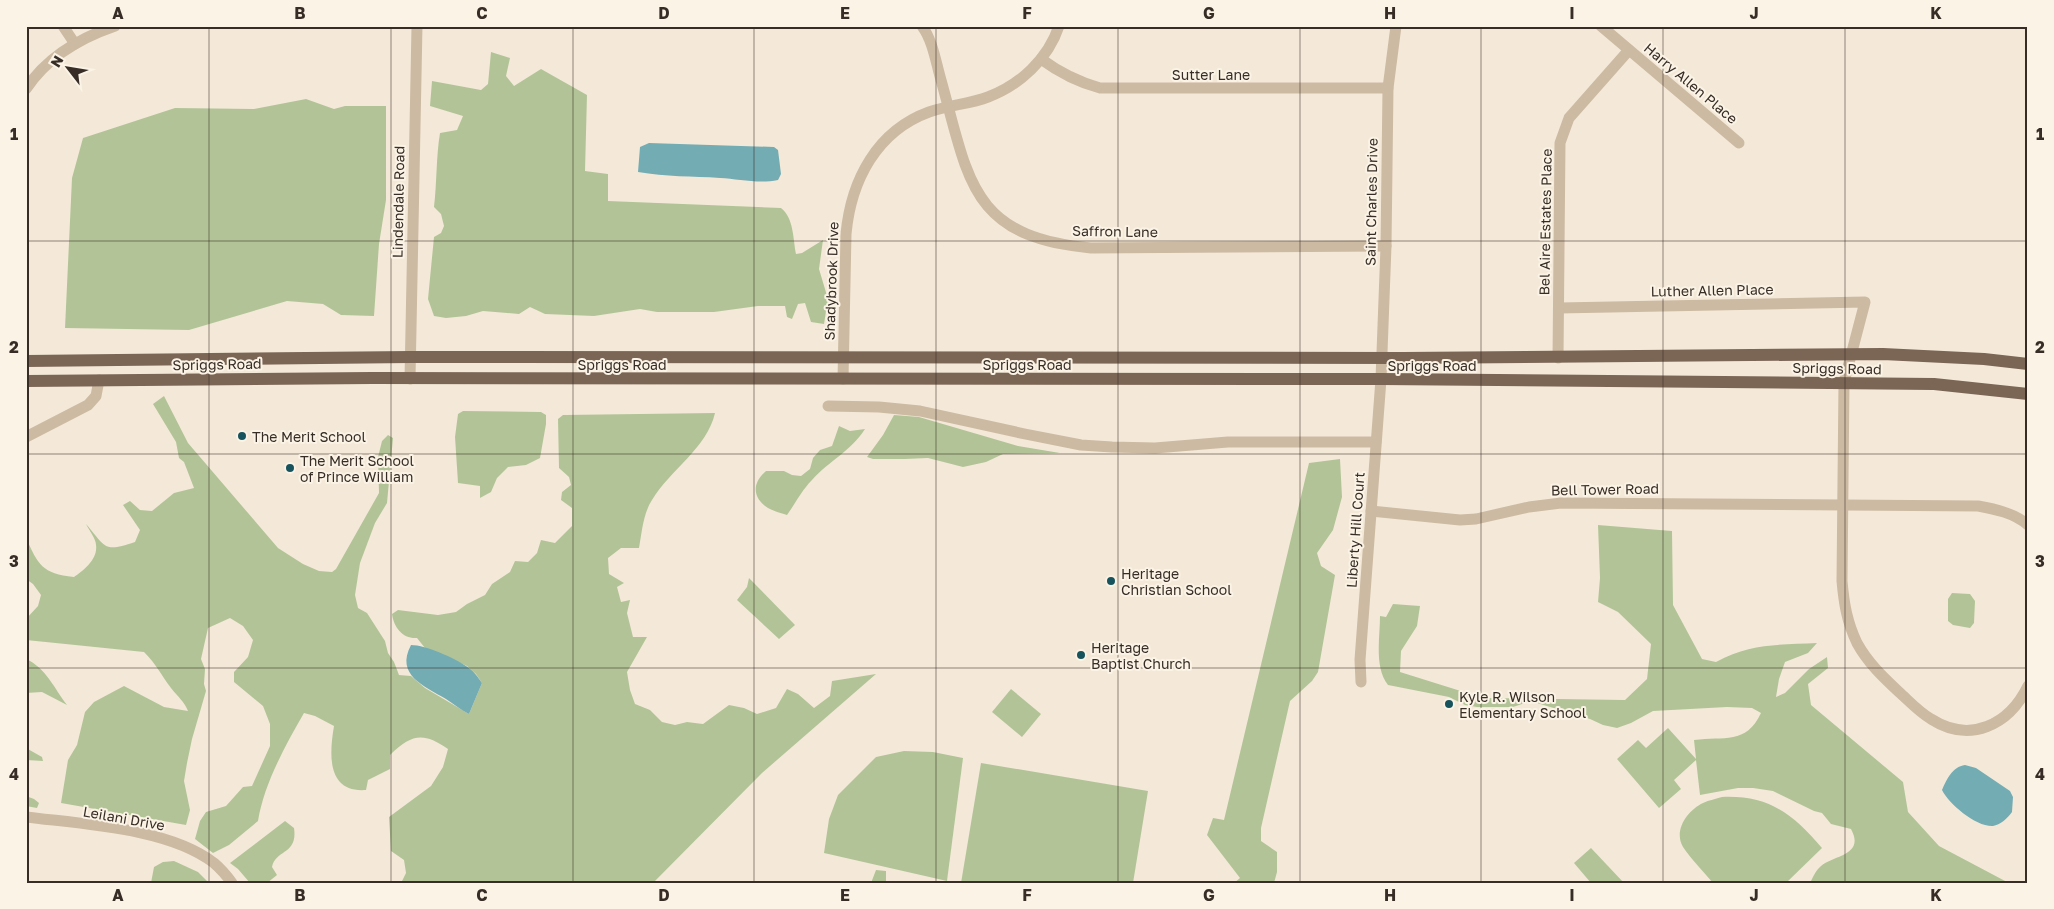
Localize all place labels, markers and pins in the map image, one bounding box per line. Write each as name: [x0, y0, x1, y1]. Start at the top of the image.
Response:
place label: The Merit School: [252, 428, 366, 445]
marker: The Merit School: [236, 430, 248, 442]
place label: The Merit School of Prince William: [300, 452, 414, 485]
marker: The Merit School of Prince William: [284, 462, 296, 474]
place label: Heritage Christian School: [1121, 565, 1232, 598]
marker: Heritage Christian School: [1105, 575, 1117, 587]
place label: Heritage Baptist Church: [1091, 639, 1191, 672]
marker: Heritage Baptist Church: [1075, 649, 1087, 661]
place label: Kyle R. Wilson Elementary School: [1459, 688, 1586, 721]
marker: Kyle R. Wilson Elementary School: [1443, 698, 1455, 710]

